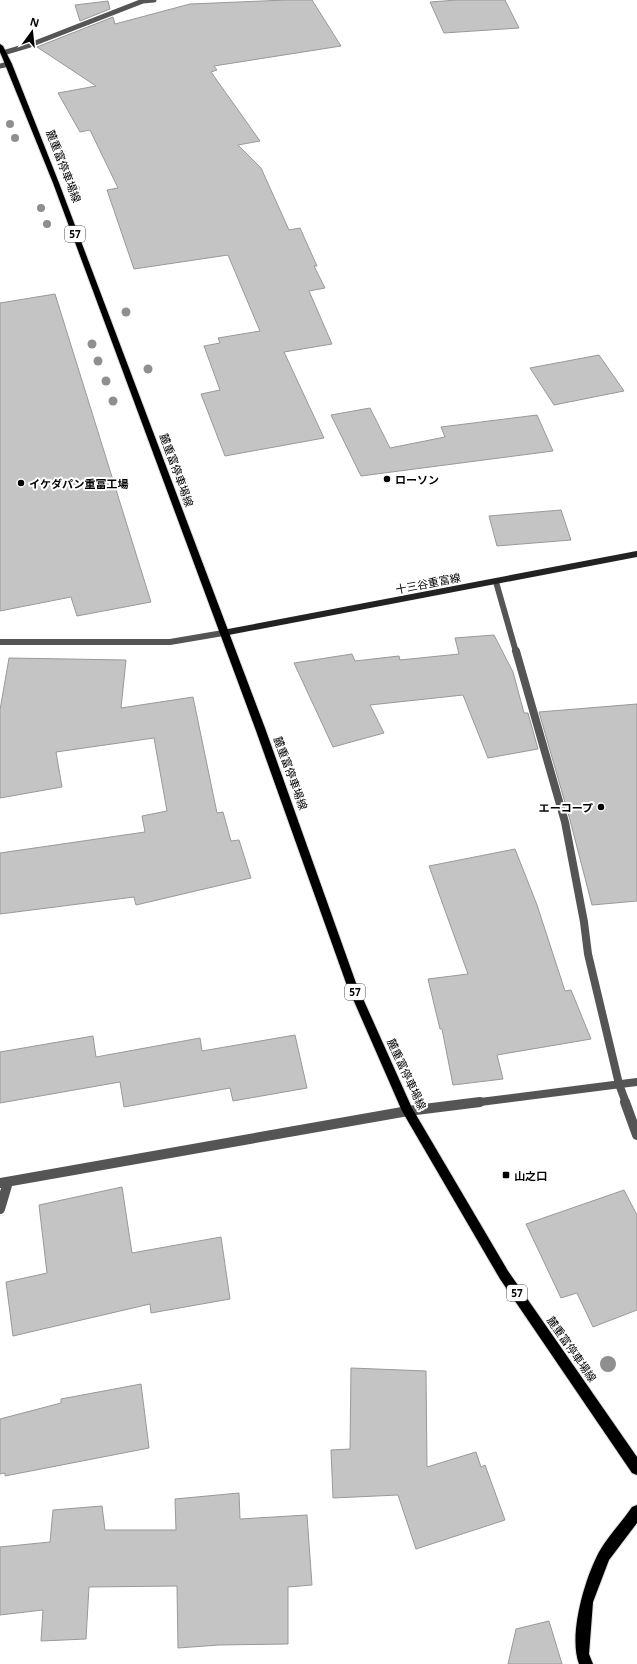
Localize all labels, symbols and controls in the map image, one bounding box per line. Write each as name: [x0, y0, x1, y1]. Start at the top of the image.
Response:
north arrow: [12, 12, 52, 52]
text: N: [28, 13, 41, 30]
street label: 麓重富停車場線: [43, 127, 85, 205]
road number: 57: [65, 226, 85, 242]
street label: 麓重富停車場線: [157, 431, 197, 509]
place label: ローソン: [395, 472, 439, 487]
marker: ローソン: [382, 474, 392, 484]
place label: イケダパン重富工場: [29, 476, 129, 491]
marker: イケダパン重富工場: [16, 478, 26, 488]
street label: 十三谷重富線: [394, 569, 462, 597]
street label: 麓重富停車場線: [271, 734, 311, 812]
place label: エーコープ: [539, 800, 593, 815]
marker: エーコープ: [596, 802, 606, 812]
road number: 57: [345, 984, 365, 1000]
street label: 麓重富停車場線: [384, 1036, 430, 1112]
place label: 山之口: [514, 1168, 547, 1183]
marker: 山之口: [501, 1170, 511, 1180]
road number: 57: [507, 1285, 527, 1301]
street label: 麓重富停車場線: [544, 1313, 600, 1385]

